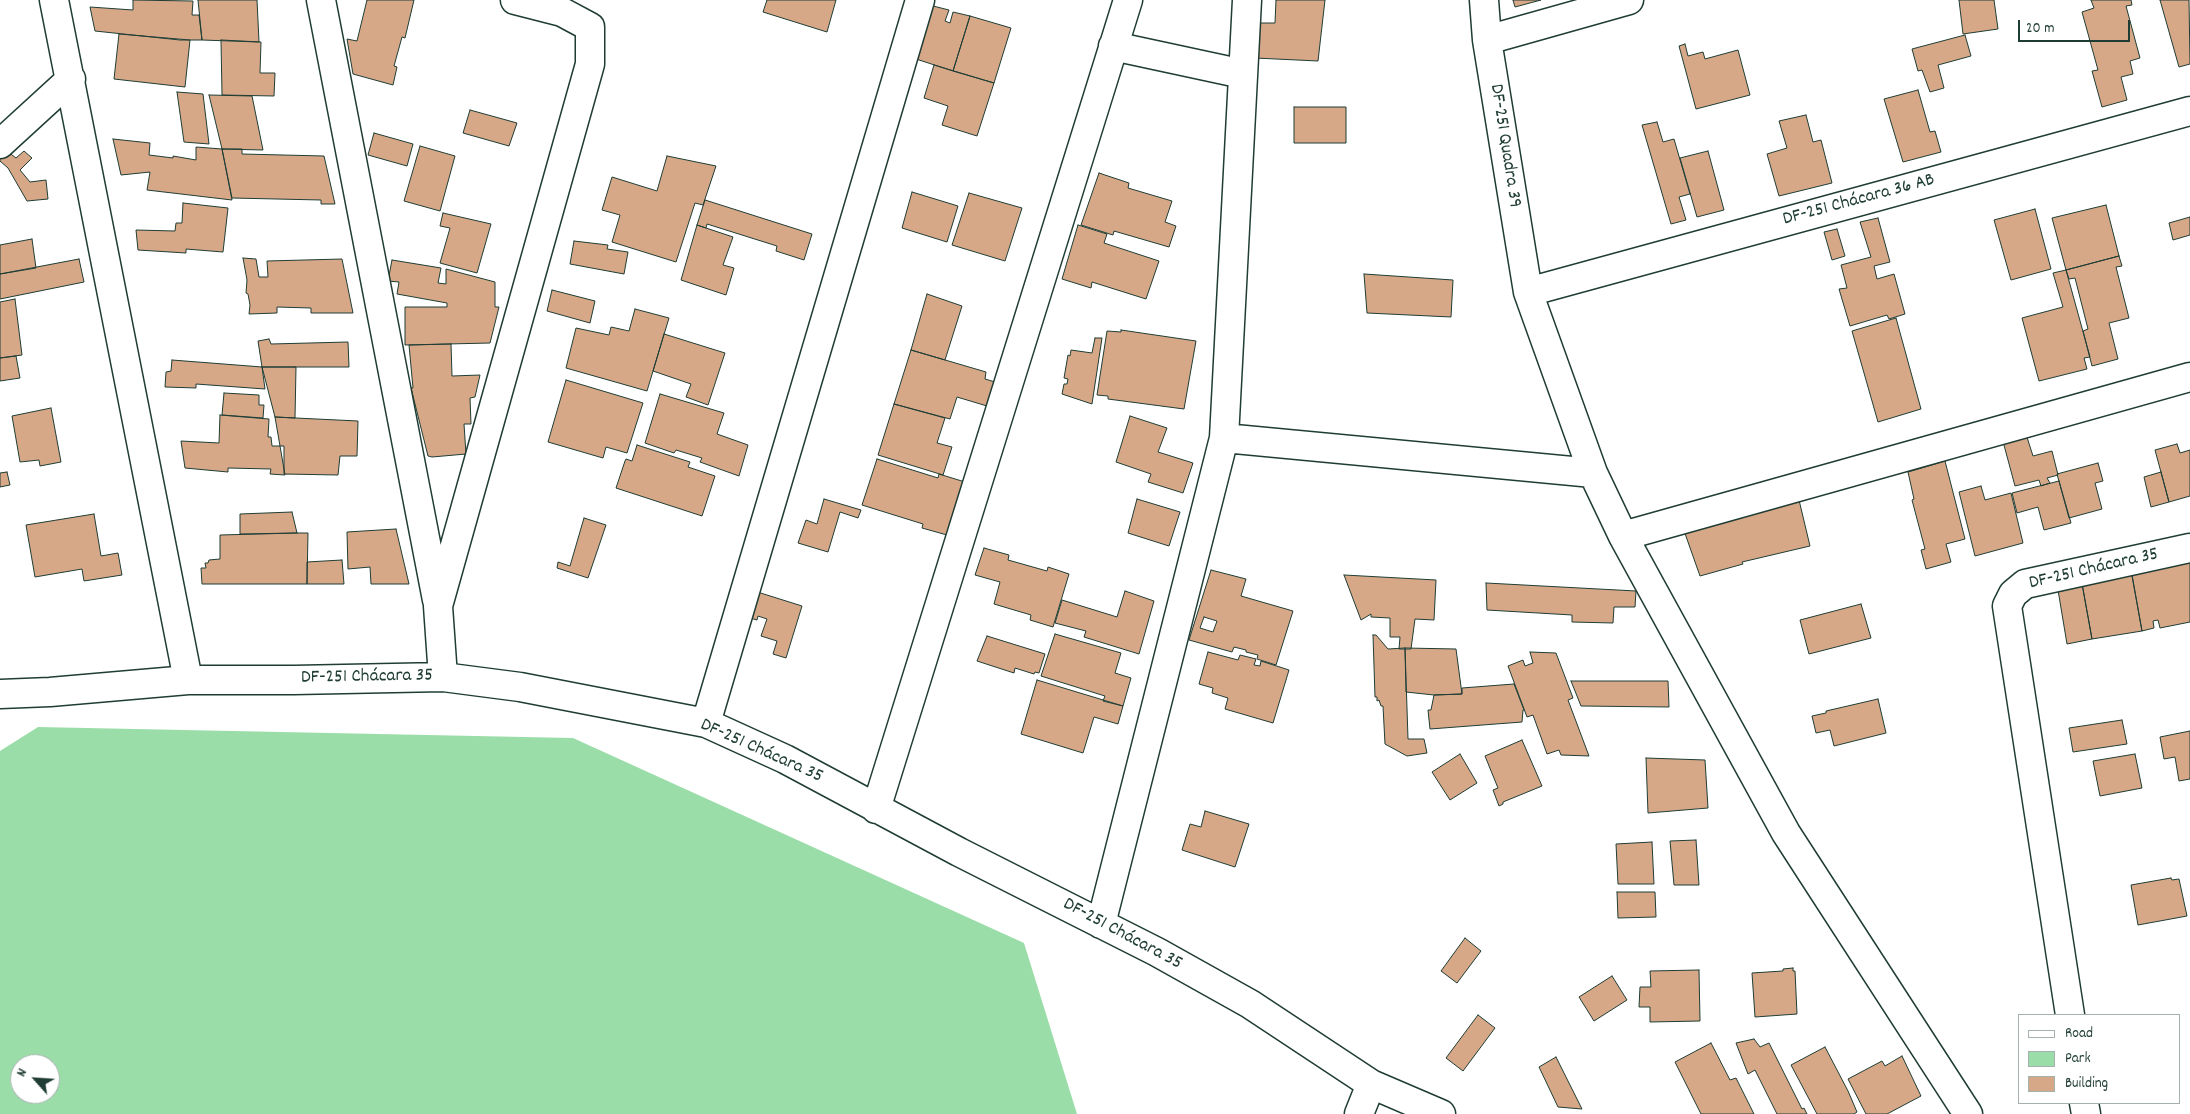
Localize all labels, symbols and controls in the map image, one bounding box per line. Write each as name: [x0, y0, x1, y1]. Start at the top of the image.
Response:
scale bar: [2020, 10, 2132, 42]
text: 20 m: [2026, 18, 2054, 40]
street label: DF-251 Quadra 39: [1483, 83, 1525, 209]
street label: DF-251 Chácara 36 AB: [1781, 170, 1937, 232]
street label: DF-251 Chácara 35: [2027, 544, 2161, 596]
street label: DF-251 Chácara 35: [301, 665, 433, 691]
street label: DF-251 Chácara 35: [696, 715, 826, 789]
street label: DF-251 Chácara 35: [1058, 894, 1186, 976]
legend: [2018, 1014, 2180, 1104]
text: Road: [2065, 1023, 2093, 1045]
text: Park: [2065, 1048, 2091, 1070]
north arrow: [10, 1054, 60, 1104]
text: N: [12, 1065, 33, 1080]
text: Building: [2065, 1073, 2108, 1095]

